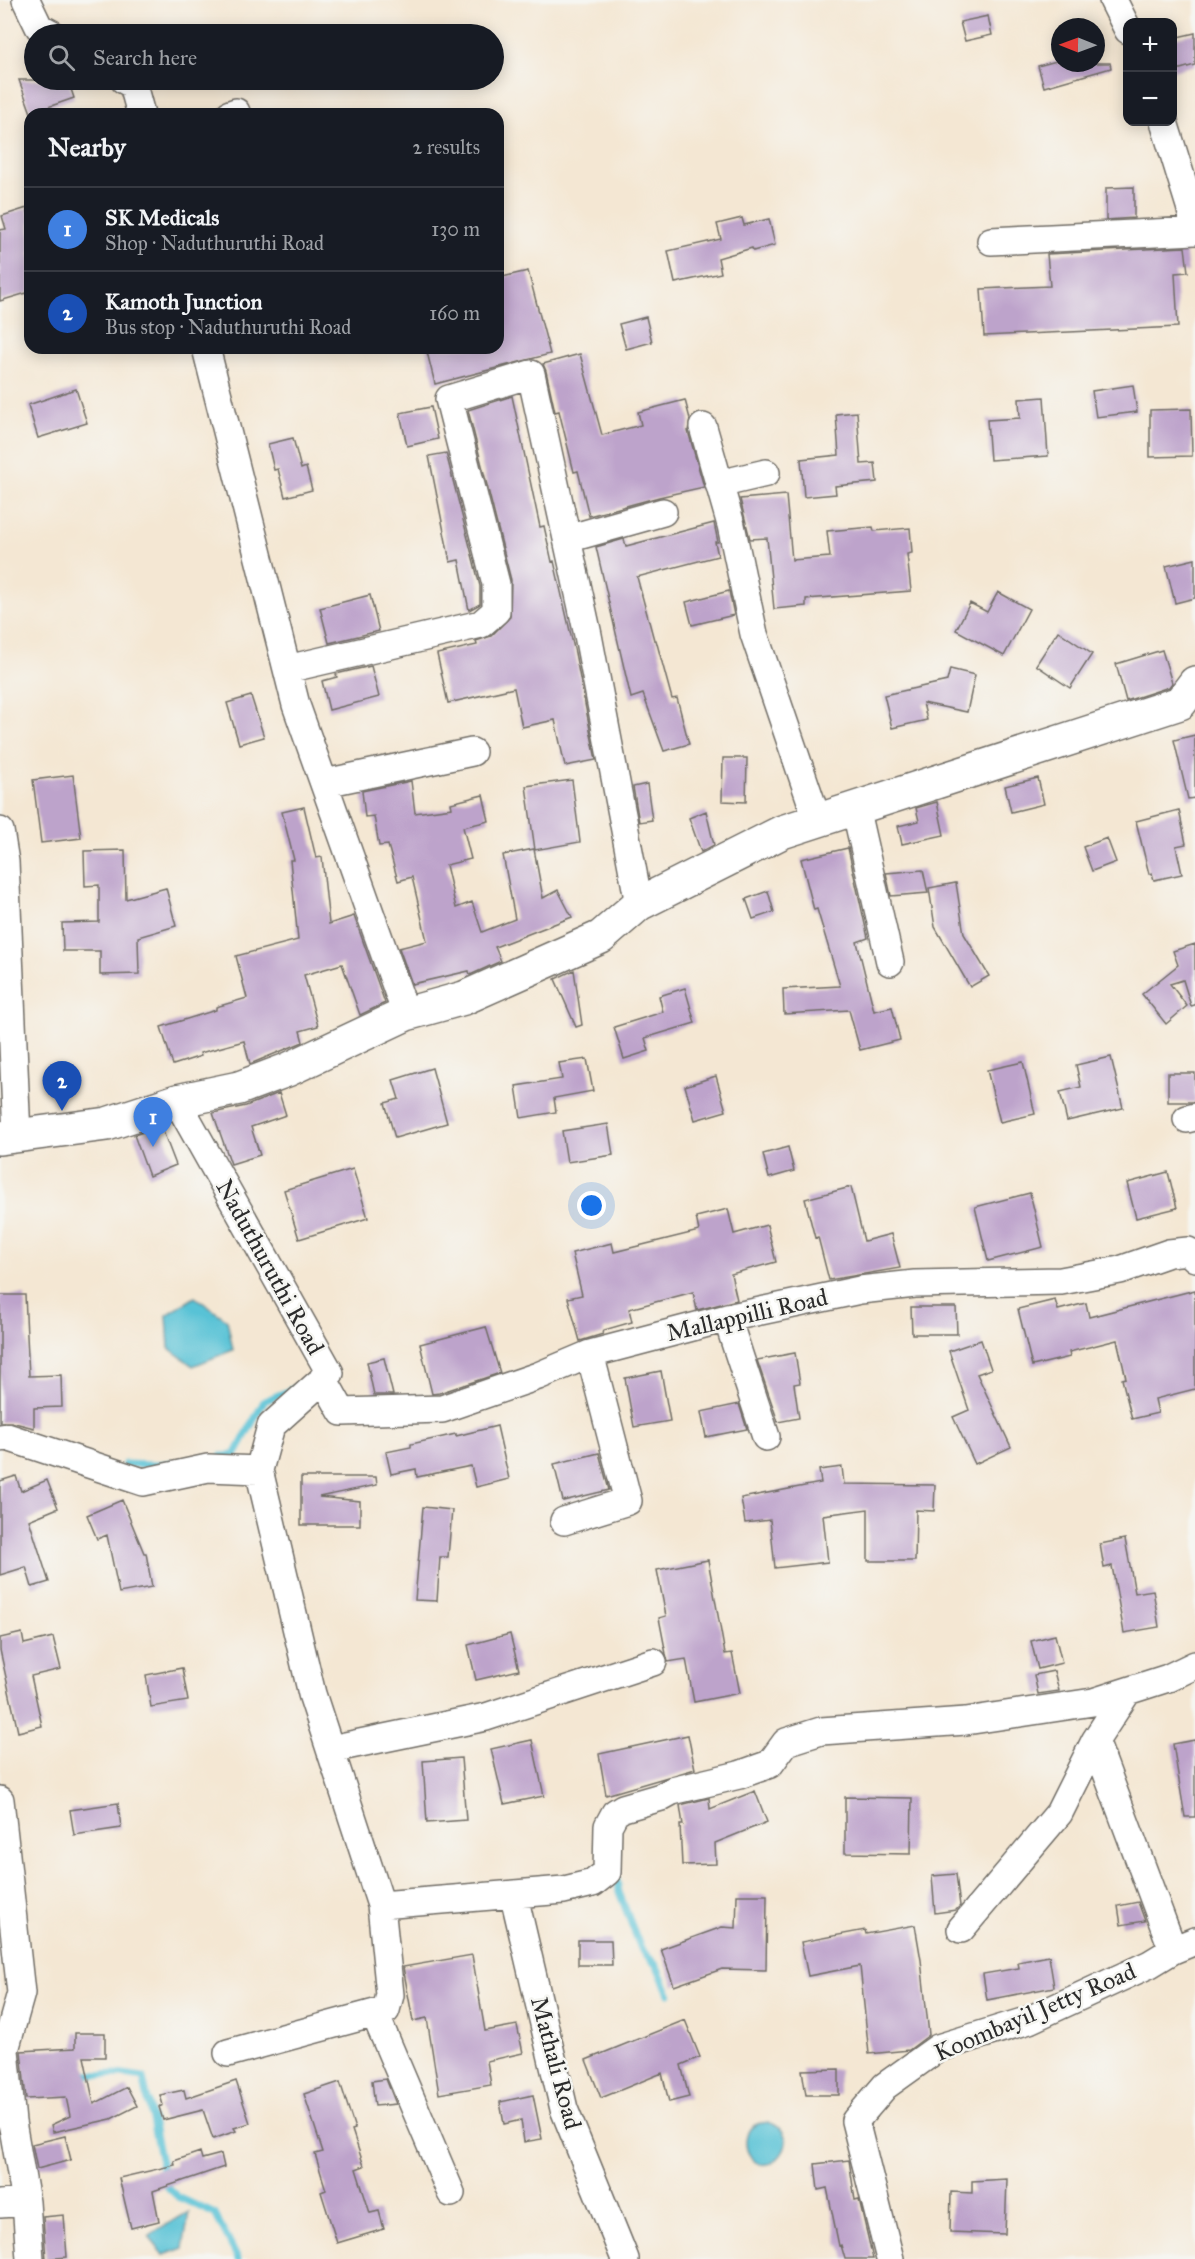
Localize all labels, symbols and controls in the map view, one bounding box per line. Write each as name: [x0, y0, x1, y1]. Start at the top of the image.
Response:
north arrow: [1051, 18, 1105, 72]
map controls: [1123, 18, 1177, 126]
button: +: [1123, 18, 1177, 72]
search box: [24, 24, 504, 90]
icon: search: [45, 41, 78, 74]
text: Search here: [93, 44, 197, 71]
button: −: [1123, 72, 1177, 126]
text: Nearby: [48, 131, 126, 163]
text: 2 results: [412, 135, 480, 159]
text: SK Medicals: [105, 204, 219, 231]
text: 1: [64, 217, 71, 241]
text: 130 m: [431, 217, 480, 241]
text: Shop · Naduthuruthi Road: [105, 231, 324, 255]
text: Kamoth Junction: [105, 288, 263, 315]
text: 2: [63, 301, 72, 325]
text: 160 m: [429, 301, 480, 325]
text: Bus stop · Naduthuruthi Road: [105, 315, 351, 339]
pin: 2: [42, 1062, 82, 1111]
pin: 1: [134, 1098, 172, 1147]
street label: Naduthuruthi Road: [209, 1174, 331, 1360]
your location: [577, 1191, 606, 1220]
street label: Mallappilli Road: [663, 1282, 831, 1348]
street label: Koombayil Jetty Road: [930, 1956, 1140, 2068]
street label: Mathali Road: [524, 1993, 588, 2133]

